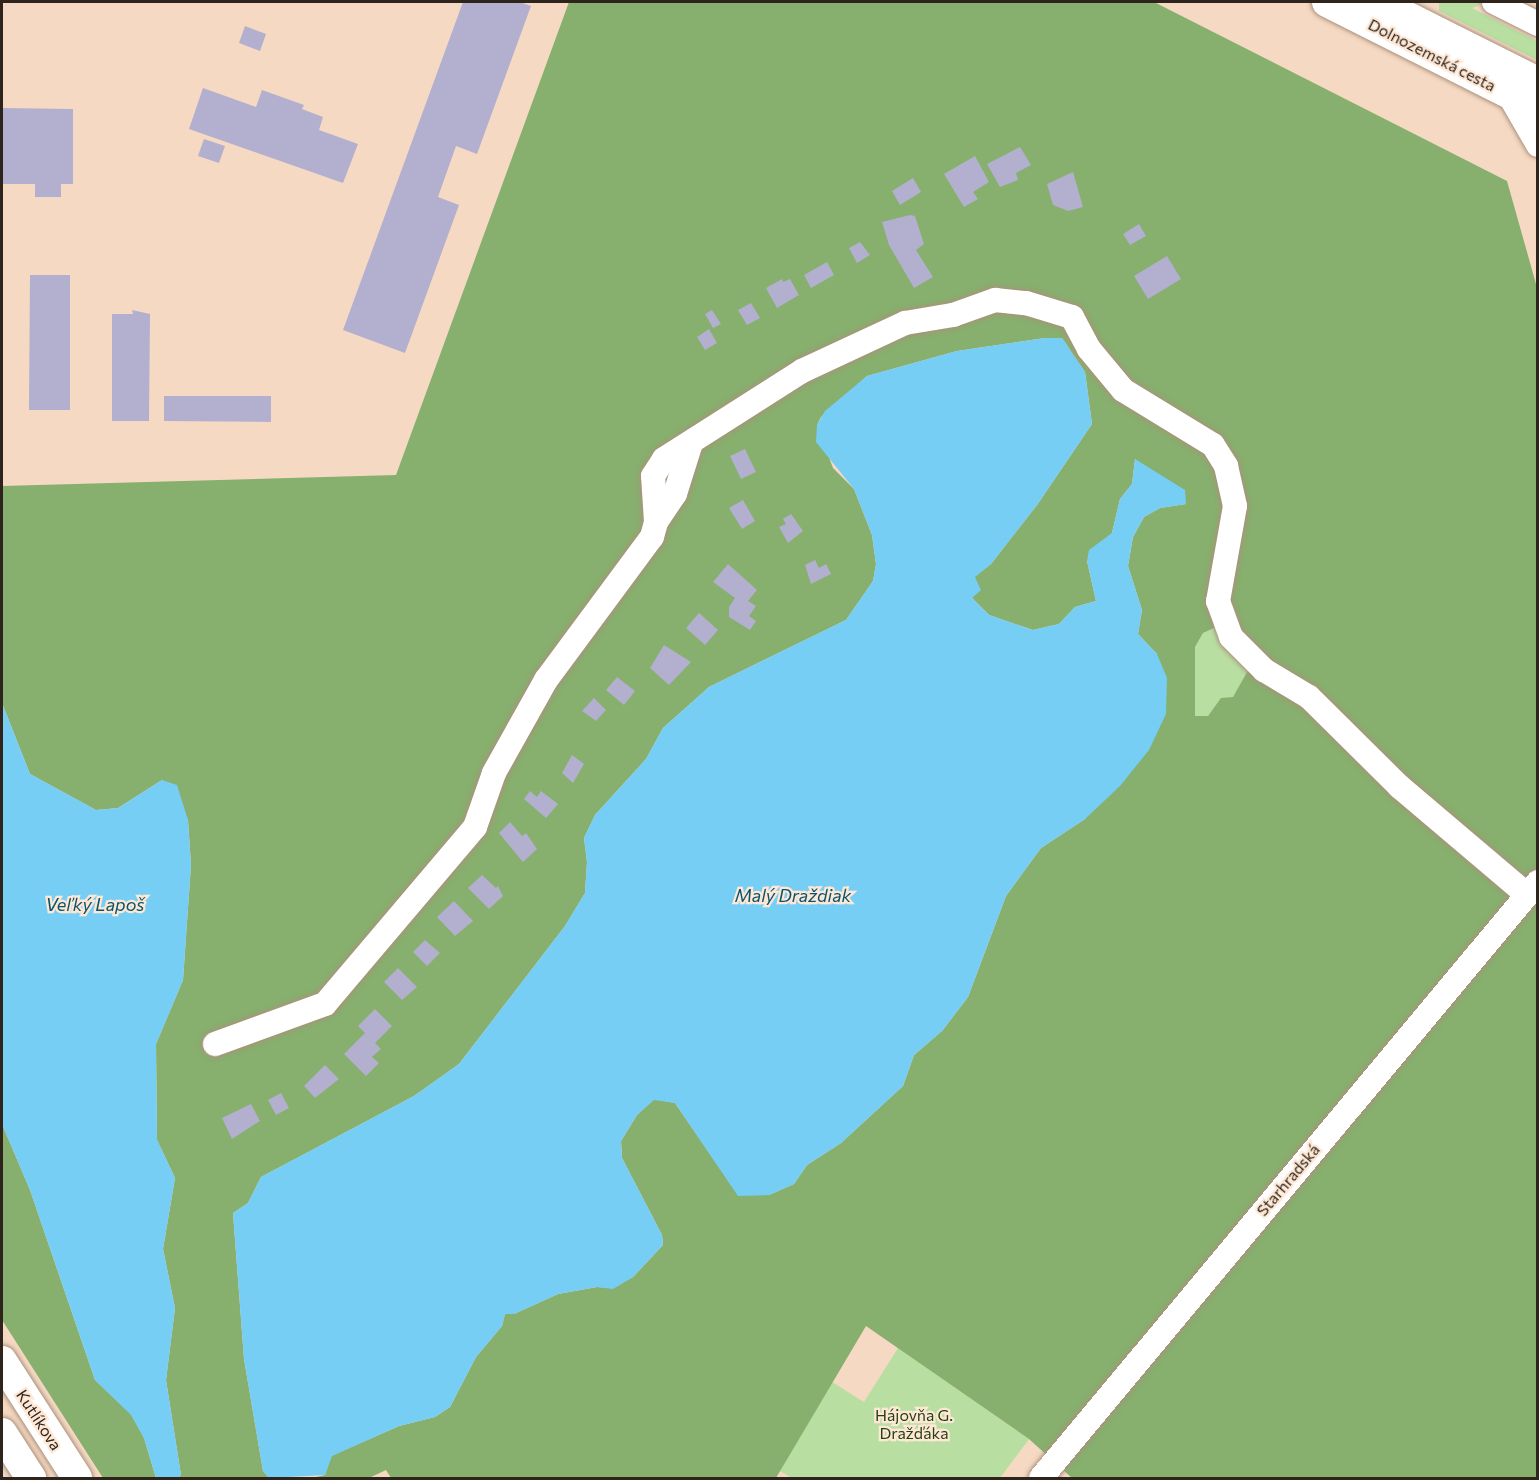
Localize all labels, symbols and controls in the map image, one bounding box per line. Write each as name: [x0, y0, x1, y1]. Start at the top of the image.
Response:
street label: Dolnozemská cesta: [1365, 15, 1499, 95]
water label: Malý Draždiak: [735, 884, 851, 906]
water label: Veľký Lapoš: [45, 893, 145, 915]
street label: Starhradská: [1252, 1140, 1324, 1220]
street label: Kutlíkova: [12, 1386, 66, 1454]
park label: Hájovňa G. Dražďáka: [875, 1405, 953, 1443]

